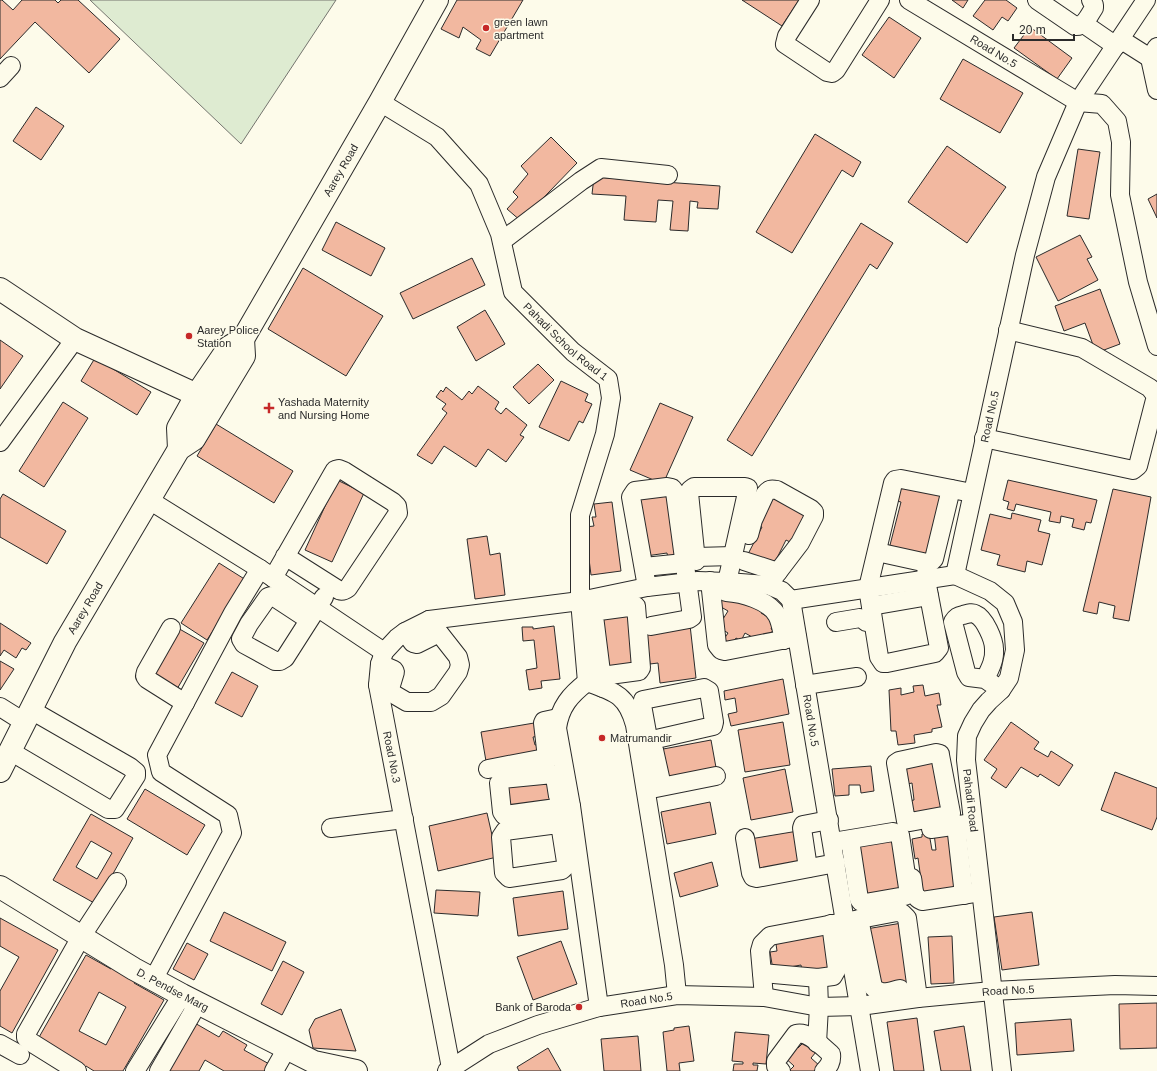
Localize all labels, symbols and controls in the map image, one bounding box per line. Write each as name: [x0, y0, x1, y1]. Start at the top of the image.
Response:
place label: green lawn apartment: [494, 16, 548, 41]
scale bar: [1013, 16, 1074, 42]
marker: green lawn apartment: [481, 23, 491, 33]
text: 20 m: [1019, 23, 1046, 37]
street label: Road No.5: [968, 32, 1019, 70]
street label: Aarey Road: [321, 142, 360, 198]
street label: Pahadi School Road 1: [521, 300, 610, 383]
place label: Aarey Police Station: [197, 324, 259, 349]
marker: Aarey Police Station: [184, 331, 194, 341]
street label: Road No.5: [978, 390, 1001, 444]
place label: Yashada Maternity and Nursing Home: [278, 396, 370, 421]
marker: Yashada Maternity and Nursing Home: [263, 402, 275, 414]
street label: Aarey Road: [65, 580, 105, 636]
street label: Road No.5: [801, 693, 821, 747]
street label: Road No.3: [381, 730, 403, 784]
place label: Matrumandir: [610, 732, 672, 744]
marker: Matrumandir: [597, 733, 607, 743]
street label: Pahadi Road: [961, 768, 980, 833]
street label: D. Pendse Marg: [135, 966, 211, 1014]
street label: Road No.5: [981, 983, 1035, 998]
street label: Road No.5: [619, 990, 673, 1010]
place label: Bank of Baroda: [495, 1001, 572, 1013]
marker: Bank of Baroda: [574, 1002, 584, 1012]

